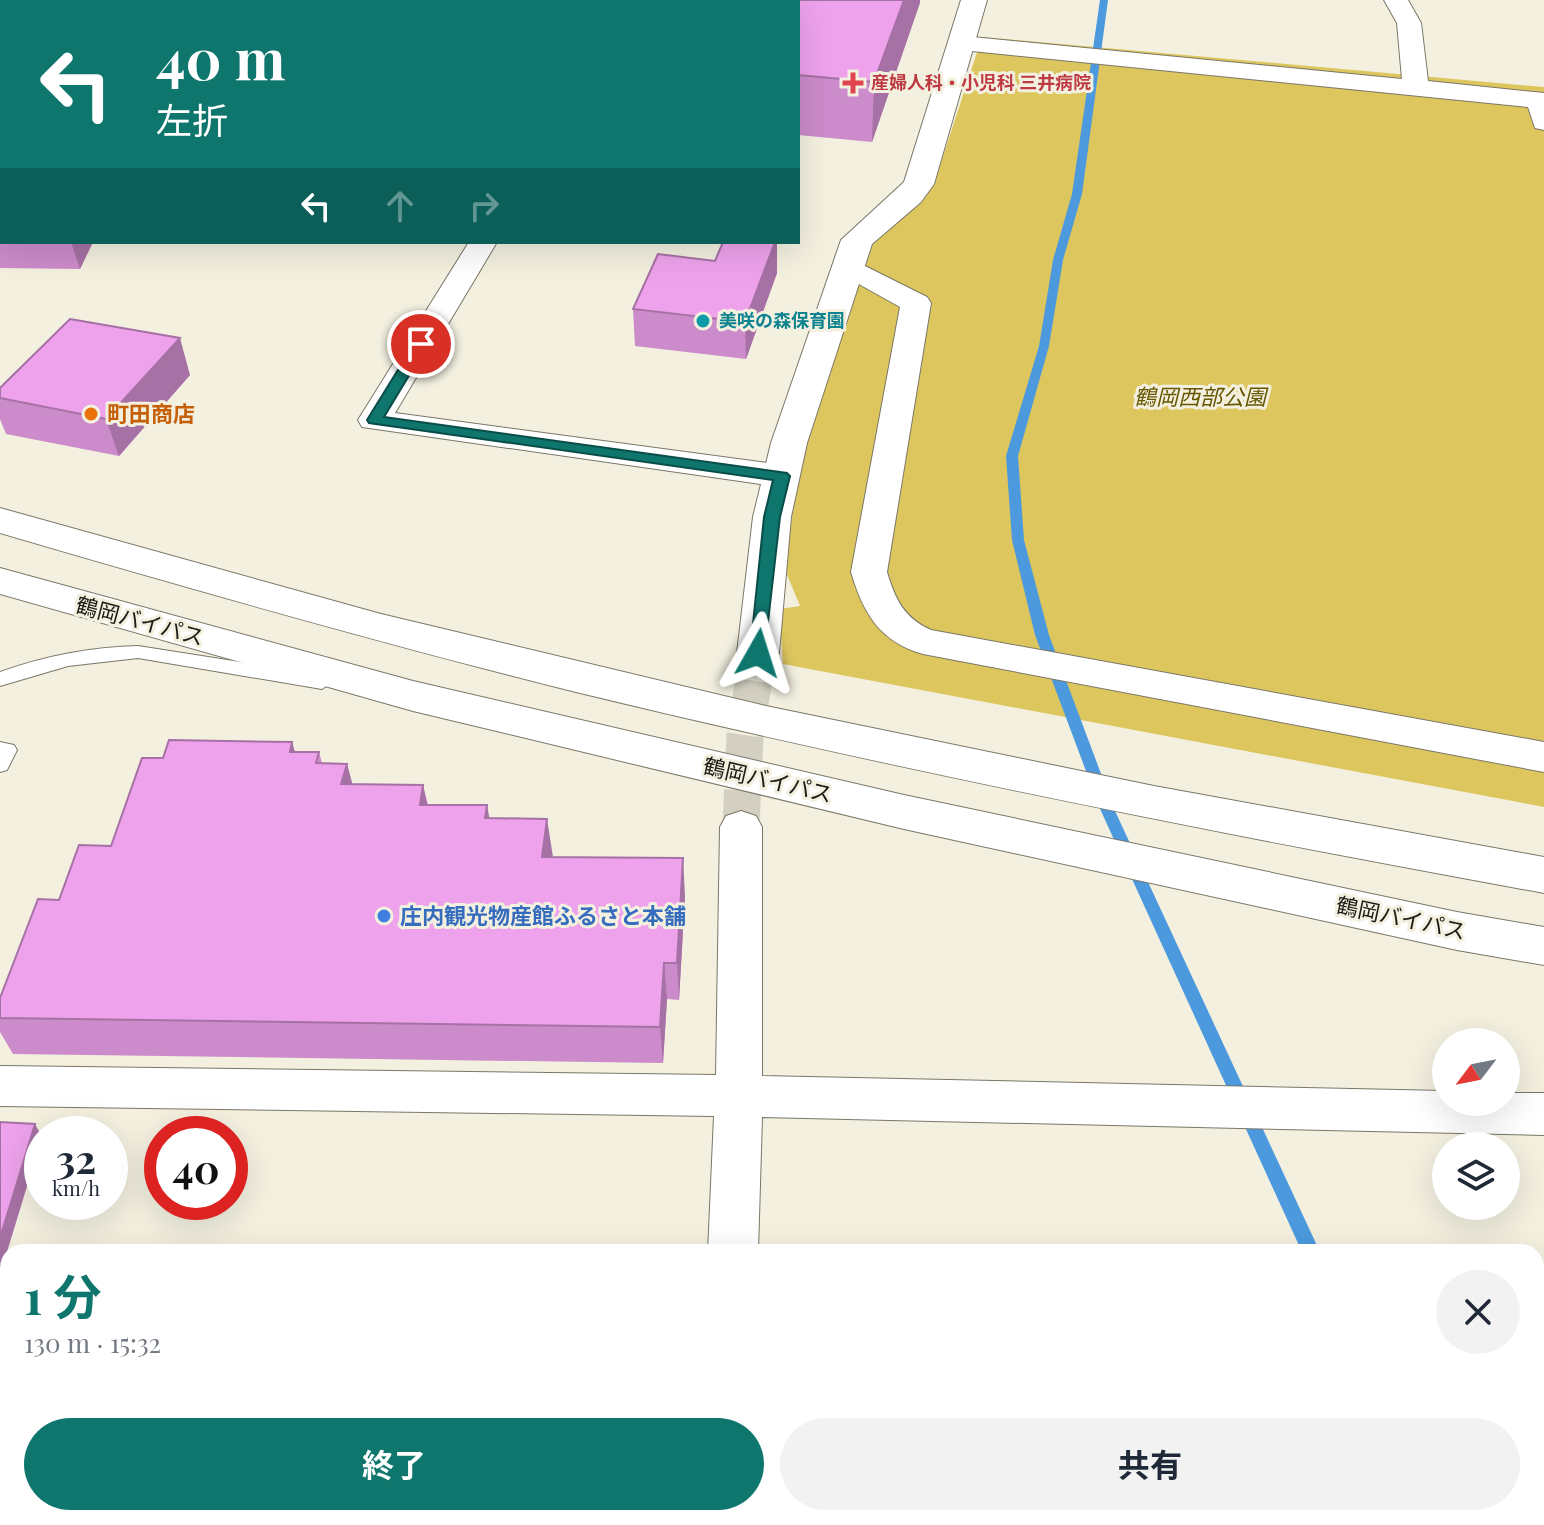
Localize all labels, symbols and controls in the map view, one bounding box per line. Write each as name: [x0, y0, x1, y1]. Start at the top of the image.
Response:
text: 40 m: [156, 20, 285, 95]
icon: left: [24, 32, 128, 136]
place label: 産婦人科・小児科 三井病院: [871, 70, 1091, 94]
marker: 産婦人科・小児科 三井病院: [842, 72, 864, 94]
text: 左折: [156, 95, 228, 143]
icon: left: [294, 184, 338, 228]
icon: ahead: [378, 184, 422, 228]
icon: right: [462, 184, 506, 228]
place label: 美咲の森保育園: [719, 308, 845, 332]
pin: [387, 310, 455, 378]
marker: 美咲の森保育園: [694, 312, 712, 330]
icon: arrive: [399, 322, 443, 366]
park label: 鶴岡西部公園: [1134, 381, 1269, 411]
place label: 町田商店: [107, 398, 195, 428]
marker: 町田商店: [82, 405, 100, 423]
street label: 鶴岡バイパス: [73, 589, 208, 652]
position arrow: [716, 611, 800, 695]
street label: 鶴岡バイパス: [701, 750, 836, 808]
street label: 鶴岡バイパス: [1334, 889, 1469, 945]
place label: 庄内観光物産館ふるさと本舗: [400, 900, 686, 930]
marker: 庄内観光物産館ふるさと本舗: [375, 907, 393, 925]
north arrow: [1432, 1028, 1520, 1116]
map controls: [1432, 1028, 1520, 1220]
speed limit sign: 40: [144, 1116, 248, 1220]
text: 32: [56, 1131, 96, 1184]
button: layers: [1432, 1132, 1520, 1220]
text: km/h: [52, 1174, 100, 1201]
text: 1 分: [24, 1263, 102, 1327]
button: close: [1436, 1270, 1520, 1354]
text: 130 m · 15:32: [24, 1325, 161, 1360]
button: 終了: [24, 1418, 764, 1510]
button: 共有: [780, 1418, 1520, 1510]

